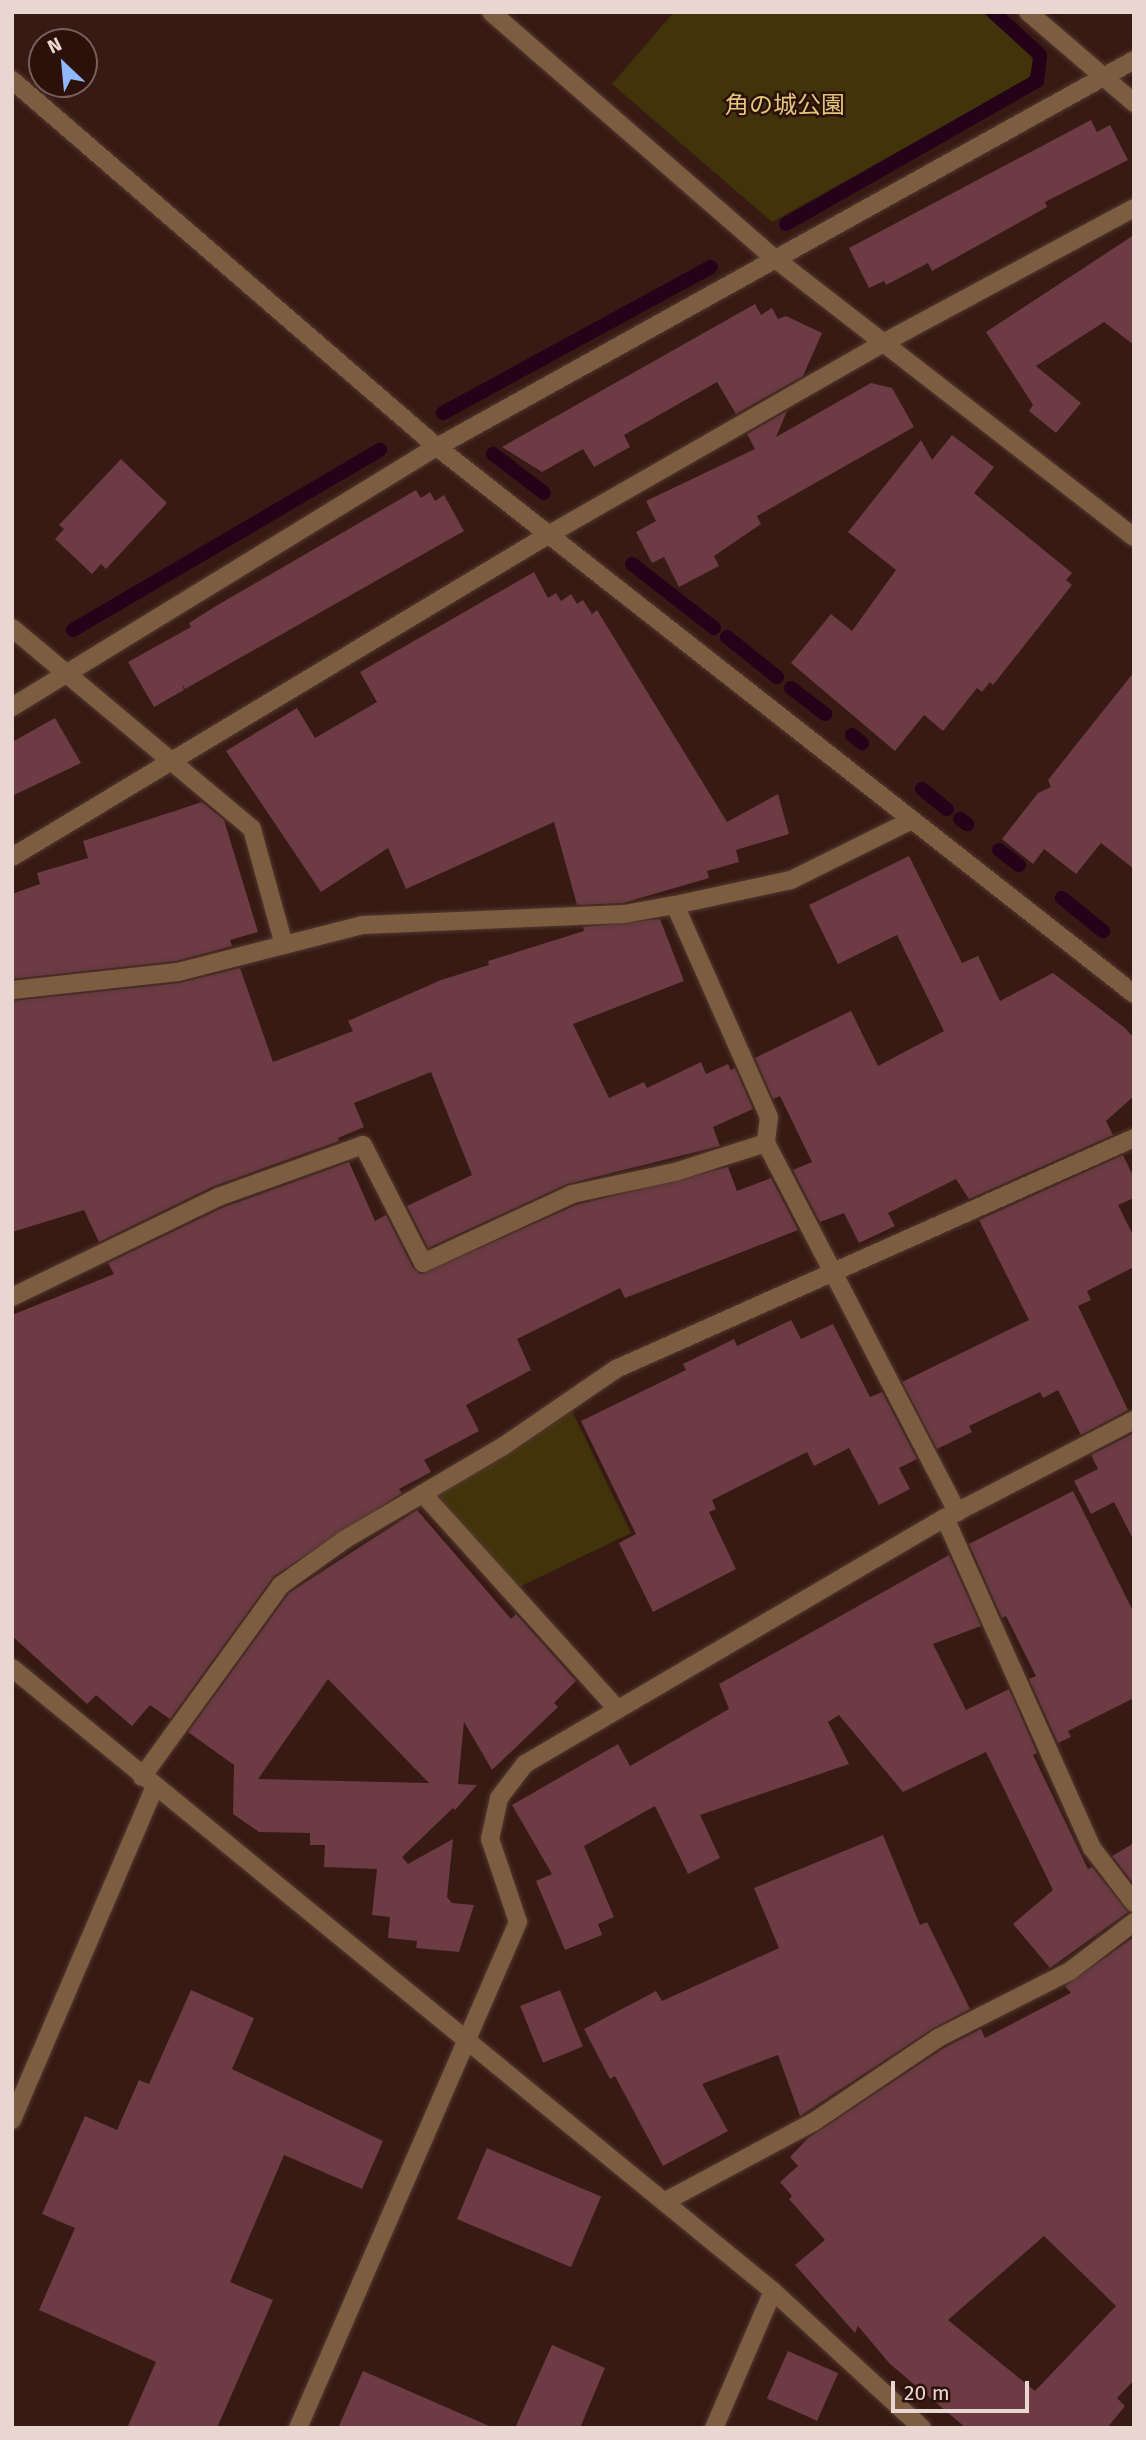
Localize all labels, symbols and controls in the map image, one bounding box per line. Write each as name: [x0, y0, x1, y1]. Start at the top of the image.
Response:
north arrow: [28, 28, 98, 98]
text: N: [44, 32, 65, 59]
park label: 角の城公園: [725, 92, 845, 120]
scale bar: [894, 2366, 1032, 2410]
text: 20 m: [904, 2380, 950, 2406]

